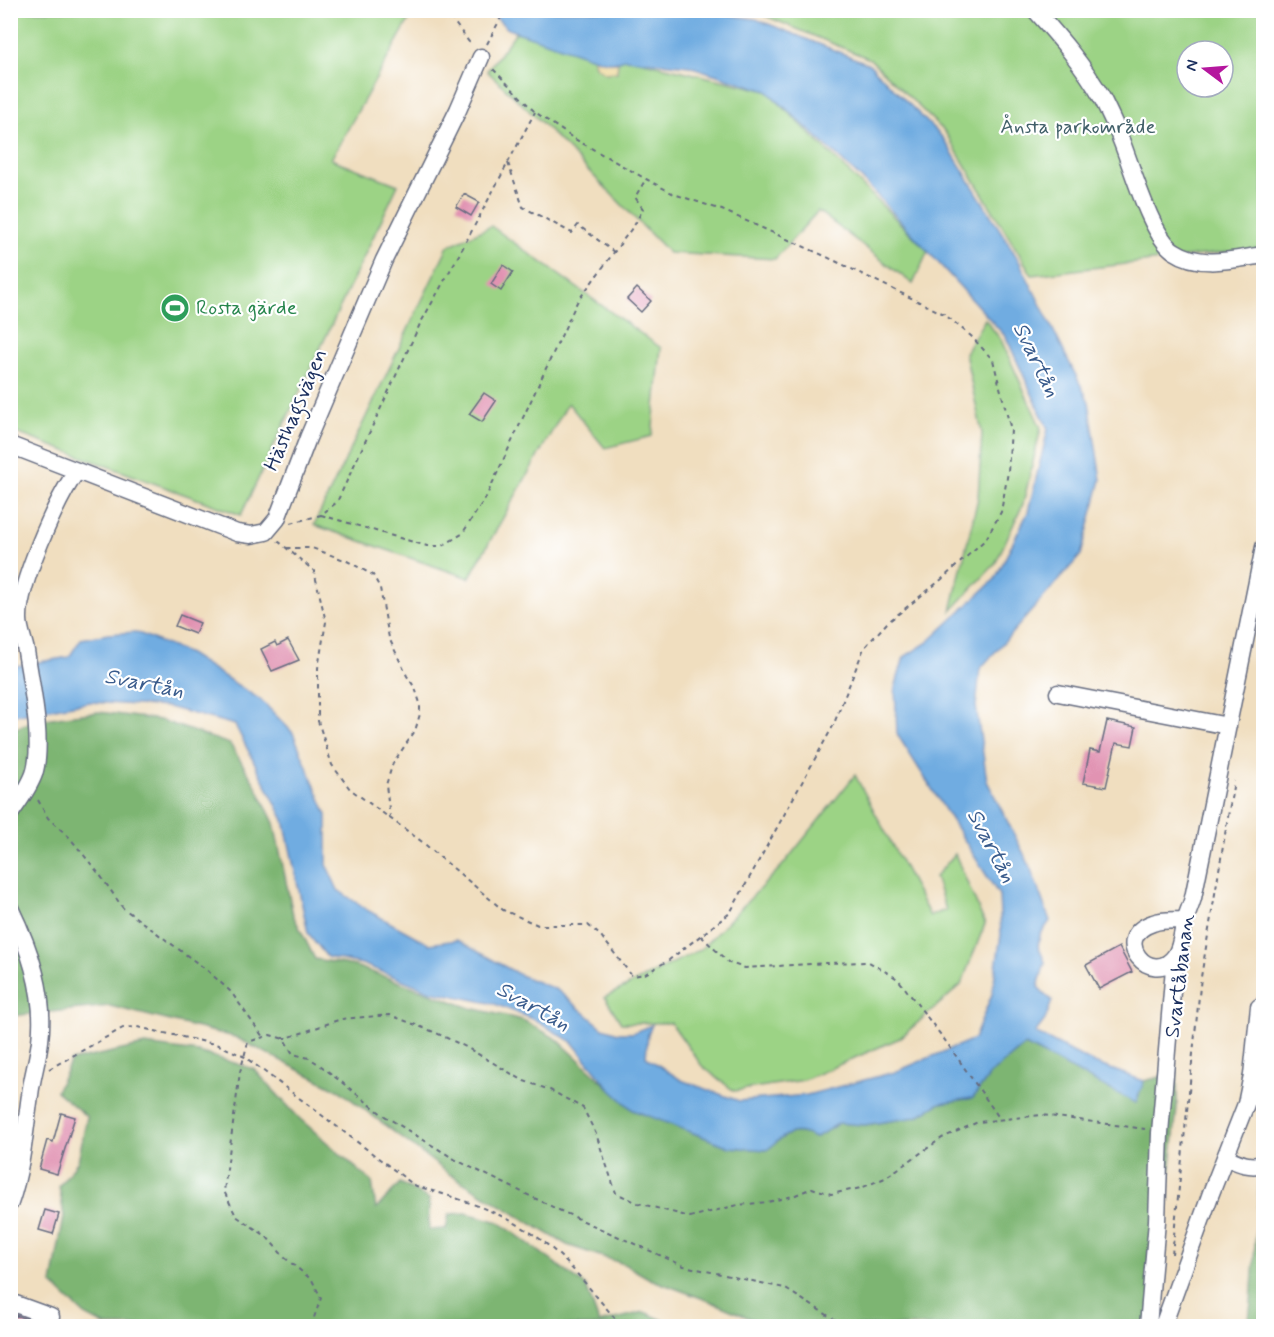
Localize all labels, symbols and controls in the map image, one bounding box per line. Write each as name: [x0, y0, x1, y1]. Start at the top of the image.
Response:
north arrow: [1175, 39, 1235, 99]
text: N: [1180, 57, 1204, 73]
park label: Ånsta parkområde: [1000, 113, 1156, 141]
sports icon: Rosta gärde: [159, 292, 191, 324]
place label: Rosta gärde: [196, 294, 297, 322]
water label: Svartån: [1006, 318, 1066, 402]
street label: Hästhagsvägen: [258, 345, 336, 476]
water label: Svartån: [102, 663, 186, 705]
water label: Svartån: [960, 804, 1022, 888]
street label: Svartåbanan: [1159, 912, 1202, 1040]
water label: Svartån: [491, 975, 575, 1039]

